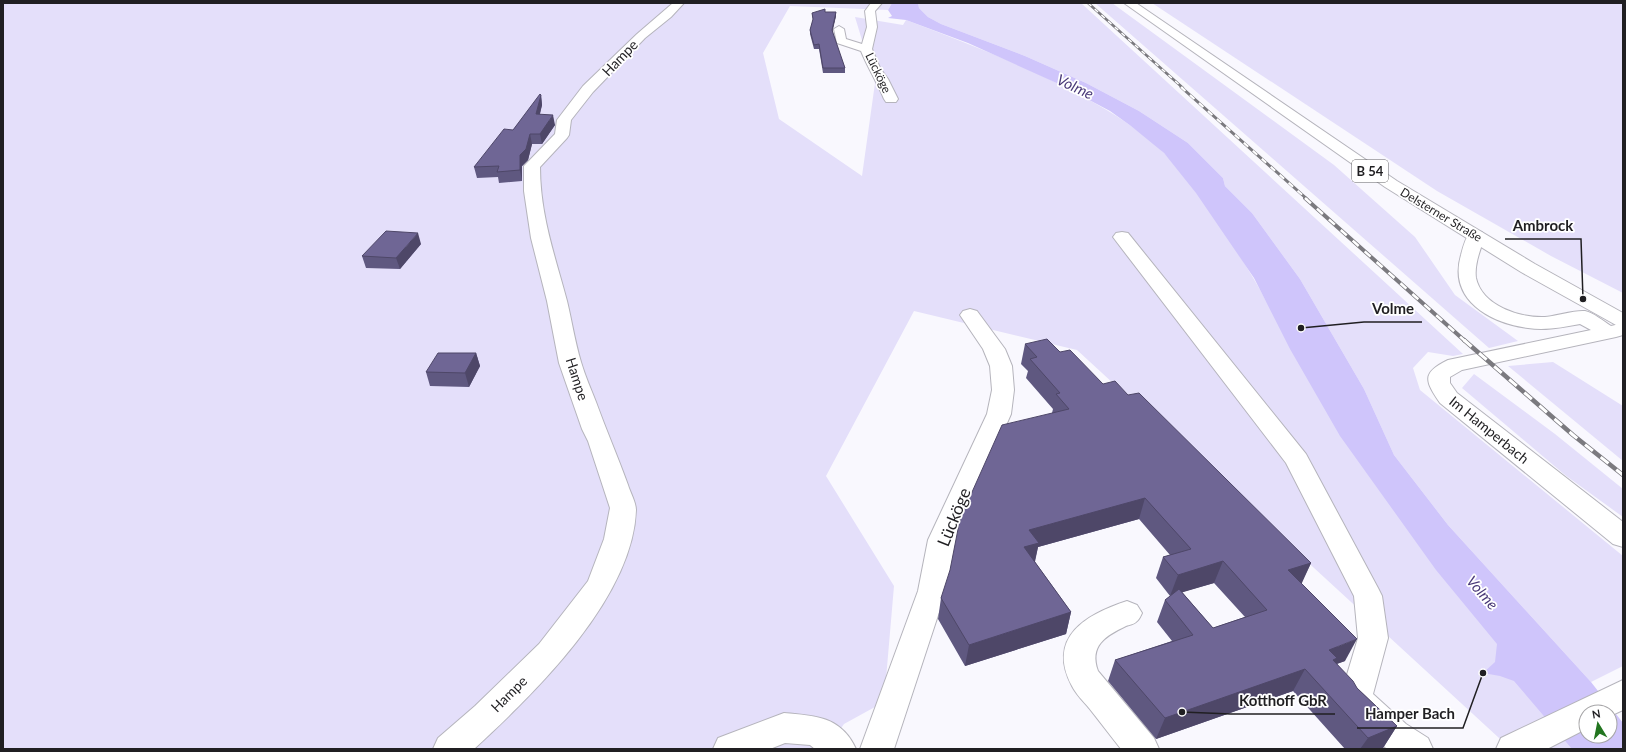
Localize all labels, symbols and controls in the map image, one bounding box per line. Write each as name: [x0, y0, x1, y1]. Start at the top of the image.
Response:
street label: Hampe: [598, 36, 641, 79]
street label: Lücköge: [862, 50, 895, 96]
water label: Volme: [1054, 70, 1097, 102]
road number: B 54: [1352, 160, 1388, 182]
street label: Delsterner Straße: [1398, 184, 1485, 245]
callout: Ambrock: [1505, 212, 1581, 239]
text: Ambrock: [1512, 216, 1574, 234]
callout: Volme: [1364, 295, 1422, 322]
text: Volme: [1371, 299, 1414, 317]
street label: Hampe: [563, 355, 592, 402]
street label: Im Hamperbach: [1446, 392, 1533, 467]
street label: Lücköge: [932, 484, 975, 549]
water label: Volme: [1463, 572, 1502, 613]
street label: Hampe: [487, 672, 530, 715]
callout: Kotthoff GbR: [1231, 687, 1335, 714]
text: Kotthoff GbR: [1239, 691, 1327, 709]
callout: Hamper Bach: [1357, 701, 1463, 728]
text: Hamper Bach: [1365, 704, 1455, 722]
north arrow: [1578, 704, 1618, 744]
text: N: [1591, 707, 1601, 721]

